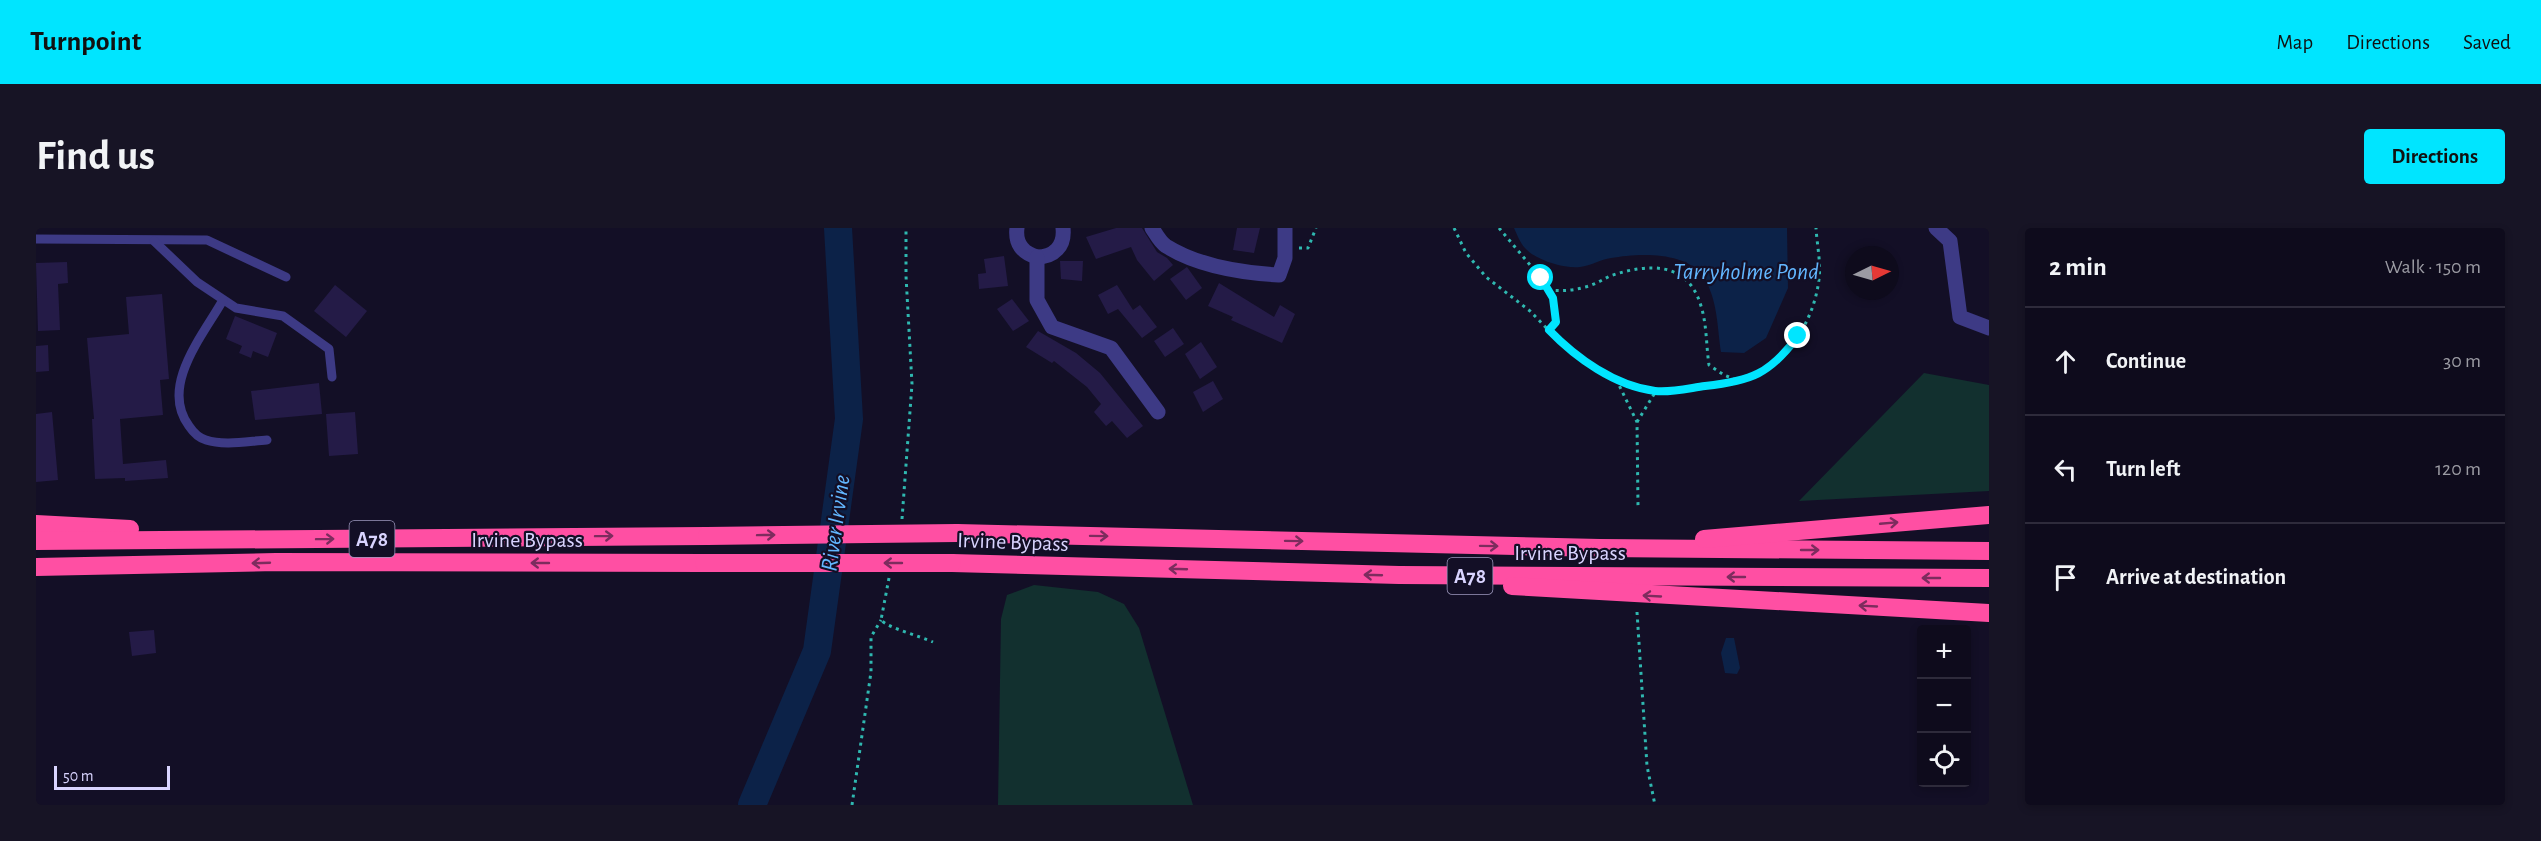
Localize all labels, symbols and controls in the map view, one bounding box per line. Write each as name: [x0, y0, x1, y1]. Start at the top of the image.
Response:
text: Turnpoint: [30, 28, 141, 56]
text: Map: [2277, 32, 2313, 53]
text: Directions: [2346, 32, 2430, 53]
text: Saved: [2463, 32, 2511, 53]
button: Directions: [2364, 129, 2505, 184]
text: Find us: [36, 135, 155, 177]
north arrow: [1845, 246, 1899, 300]
text: 2 min: [2049, 254, 2107, 280]
text: Walk · 150 m: [2385, 257, 2481, 277]
water label: Tarryholme Pond: [1673, 260, 1819, 284]
route start: [1527, 264, 1553, 290]
route end: [1784, 322, 1810, 348]
icon: ahead: [2049, 345, 2082, 378]
text: Continue: [2106, 350, 2186, 372]
text: 30 m: [2443, 351, 2481, 371]
icon: left: [2049, 453, 2082, 486]
text: Turn left: [2106, 458, 2180, 480]
text: 120 m: [2435, 459, 2481, 479]
water label: River Irvine: [817, 473, 855, 573]
one-way arrow: [1878, 517, 1898, 528]
road number: A78: [350, 521, 394, 557]
street label: Irvine Bypass: [471, 529, 583, 551]
one-way arrow: [755, 529, 775, 541]
street label: Irvine Bypass: [957, 529, 1069, 555]
one-way arrow: [1089, 530, 1109, 542]
one-way arrow: [594, 531, 614, 542]
one-way arrow: [315, 533, 335, 545]
one-way arrow: [1284, 535, 1304, 547]
one-way arrow: [1479, 540, 1499, 551]
street label: Irvine Bypass: [1514, 542, 1626, 564]
one-way arrow: [1800, 544, 1820, 556]
one-way arrow: [252, 557, 272, 569]
one-way arrow: [531, 557, 551, 569]
one-way arrow: [884, 557, 904, 569]
road number: A78: [1448, 558, 1492, 594]
icon: arrive: [2049, 561, 2082, 594]
one-way arrow: [1168, 563, 1188, 575]
text: Arrive at destination: [2106, 566, 2286, 588]
one-way arrow: [1363, 569, 1383, 580]
one-way arrow: [1726, 571, 1746, 583]
one-way arrow: [1921, 572, 1941, 584]
one-way arrow: [1642, 590, 1662, 601]
one-way arrow: [1858, 601, 1878, 612]
map controls: [1917, 625, 1971, 787]
button: +: [1917, 625, 1971, 679]
button: −: [1917, 679, 1971, 733]
button: locate: [1917, 733, 1971, 787]
scale bar: [54, 763, 170, 790]
text: 50 m: [63, 768, 94, 784]

